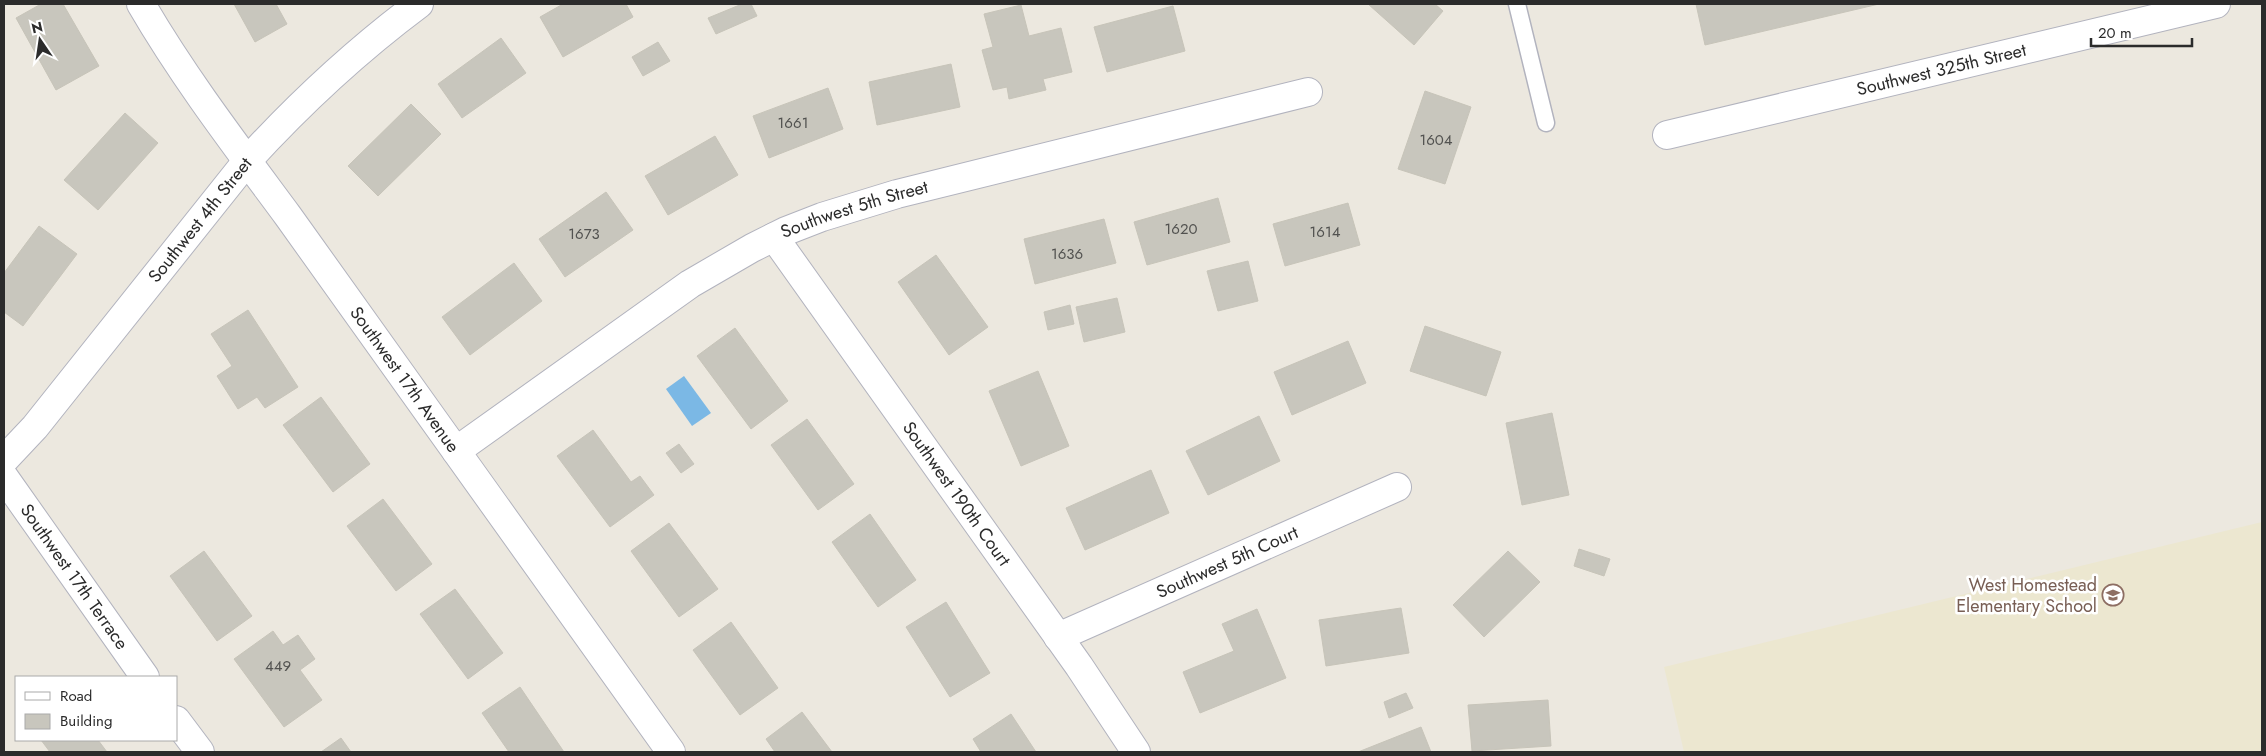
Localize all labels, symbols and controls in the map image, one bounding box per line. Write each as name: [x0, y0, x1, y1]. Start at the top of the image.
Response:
north arrow: [15, 15, 65, 65]
scale bar: [2091, 15, 2192, 47]
text: N: [29, 16, 45, 38]
text: 20 m: [2098, 22, 2132, 44]
street label: Southwest 325th Street: [1854, 37, 2029, 102]
house number: 1661: [778, 112, 808, 134]
house number: 1604: [1419, 129, 1453, 151]
street label: Southwest 4th Street: [142, 151, 259, 288]
street label: Southwest 5th Street: [777, 174, 931, 245]
house number: 1620: [1165, 218, 1197, 240]
house number: 1614: [1310, 221, 1341, 243]
house number: 1673: [568, 223, 600, 245]
house number: 1636: [1051, 243, 1083, 265]
street label: Southwest 17th Avenue: [344, 301, 466, 458]
street label: Southwest 190th Court: [896, 416, 1017, 572]
street label: Southwest 17th Terrace: [14, 499, 135, 655]
street label: Southwest 5th Court: [1152, 519, 1303, 605]
place label: West Homestead Elementary School: [1956, 572, 2097, 619]
school or university icon: West Homestead Elementary School: [2101, 583, 2125, 607]
house number: 449: [265, 655, 291, 677]
legend: [15, 676, 178, 741]
text: Road: [60, 685, 92, 707]
text: Building: [60, 710, 112, 732]

